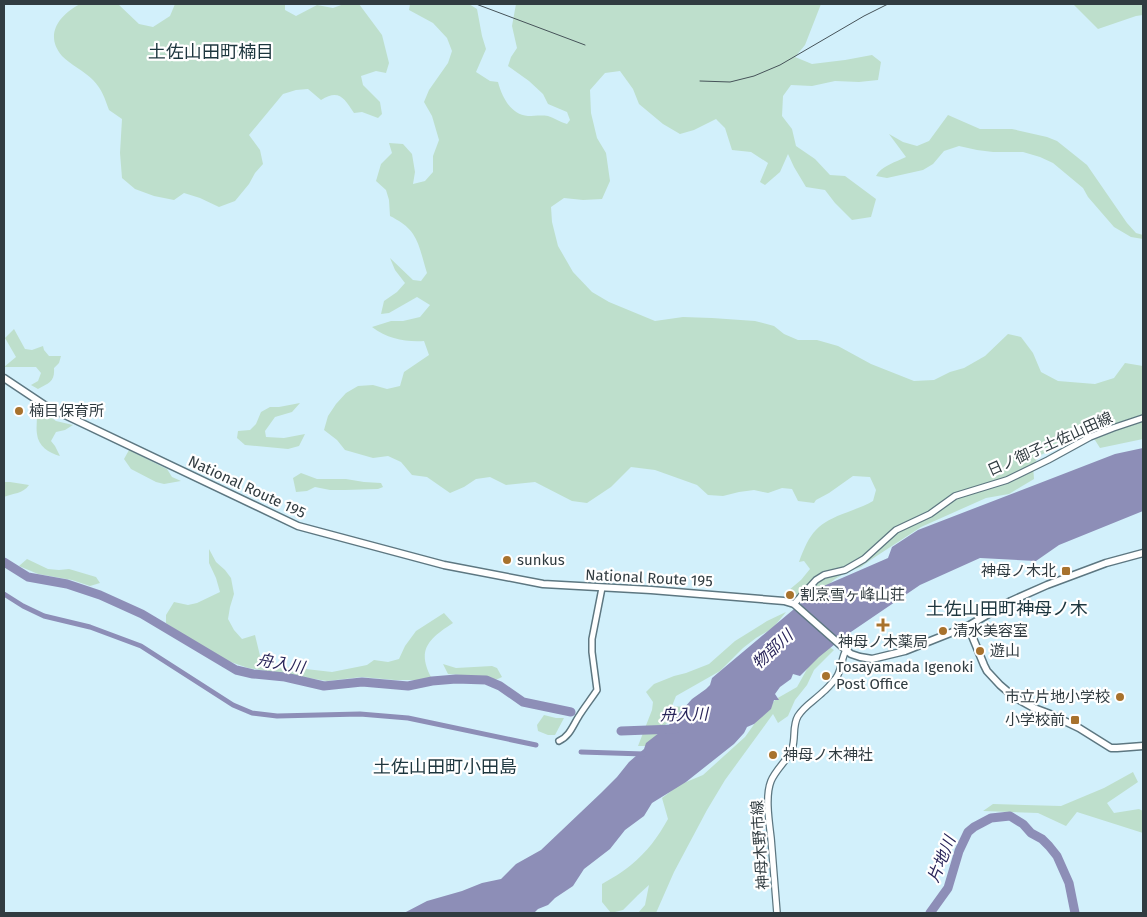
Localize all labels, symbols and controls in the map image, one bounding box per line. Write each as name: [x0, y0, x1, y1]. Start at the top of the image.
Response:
district label: 土佐山田町楠目: [148, 41, 274, 63]
place label: 楠目保育所: [29, 402, 104, 420]
marker: 楠目保育所: [13, 405, 25, 417]
street label: 日ノ御子土佐山田線: [985, 408, 1115, 480]
street label: National Route 195: [185, 452, 309, 522]
place label: sunkus: [517, 551, 565, 569]
marker: sunkus: [501, 554, 513, 566]
place label: 神母ノ木北: [981, 562, 1056, 580]
marker: 神母ノ木北: [1060, 565, 1072, 577]
street label: National Route 195: [585, 566, 713, 590]
place label: 割烹雪ヶ峰山荘: [800, 586, 905, 604]
marker: 割烹雪ヶ峰山荘: [784, 589, 796, 601]
district label: 土佐山田町神母ノ木: [926, 598, 1088, 620]
marker: 神母ノ木薬局: [877, 619, 889, 631]
place label: 清水美容室: [953, 622, 1028, 640]
water label: 物部川: [748, 625, 798, 673]
marker: 清水美容室: [937, 625, 949, 637]
place label: 神母ノ木薬局: [838, 633, 928, 651]
place label: 遊山: [990, 642, 1020, 660]
marker: 遊山: [974, 645, 986, 657]
water label: 舟入川: [256, 650, 308, 677]
place label: Tosayamada Igenoki Post Office: [836, 658, 974, 693]
marker: Tosayamada Igenoki Post Office: [820, 670, 832, 682]
place label: 市立片地小学校: [1005, 688, 1110, 706]
marker: 市立片地小学校: [1114, 691, 1126, 703]
water label: 舟入川: [660, 705, 710, 724]
place label: 小学校前: [1005, 711, 1065, 729]
marker: 小学校前: [1069, 714, 1081, 726]
place label: 神母ノ木神社: [783, 746, 873, 764]
marker: 神母ノ木神社: [767, 749, 779, 761]
district label: 土佐山田町小田島: [373, 756, 517, 778]
street label: 神母木野市線: [748, 799, 772, 891]
water label: 片地川: [924, 832, 960, 885]

